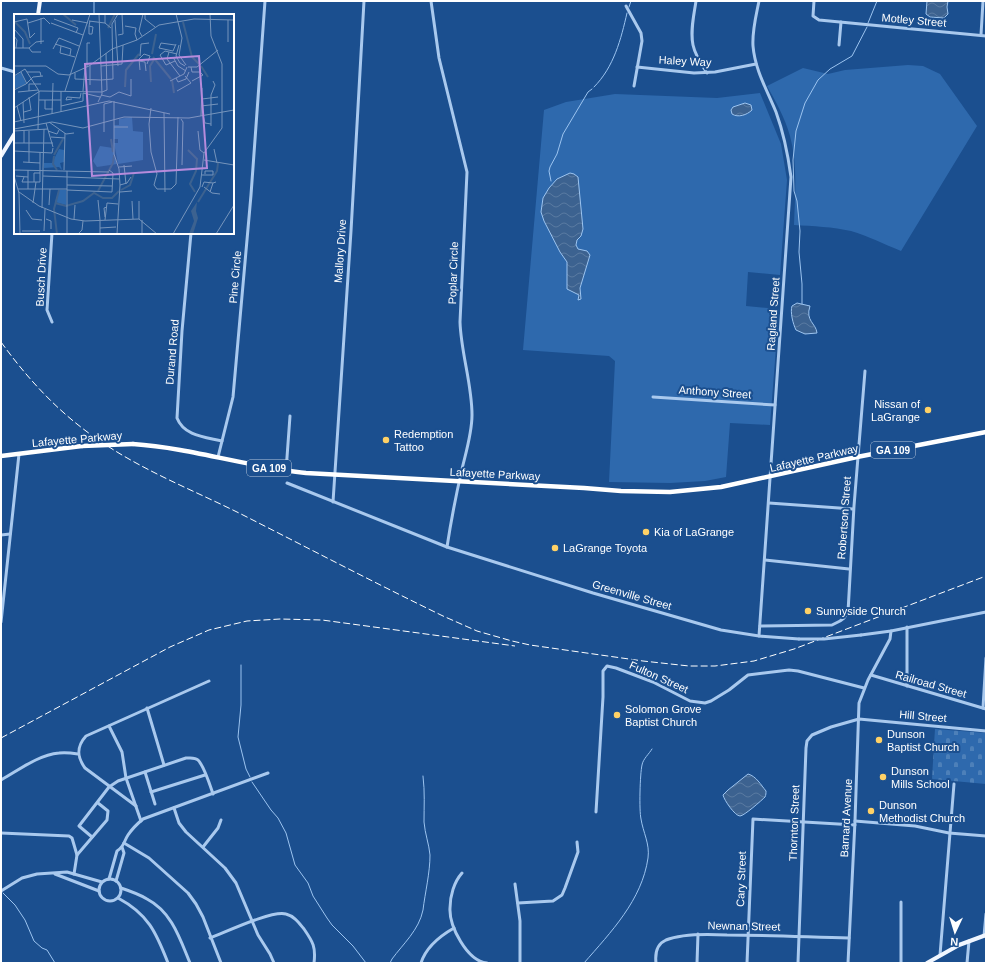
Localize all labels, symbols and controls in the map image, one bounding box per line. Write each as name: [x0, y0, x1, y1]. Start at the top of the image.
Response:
street label: Motley Street: [881, 11, 947, 29]
inset map: [14, 14, 234, 234]
street label: Haley Way: [658, 54, 712, 68]
street label: Mallory Drive: [332, 219, 348, 283]
street label: Poplar Circle: [446, 241, 460, 305]
street label: Busch Drive: [33, 247, 49, 307]
street label: Pine Circle: [227, 250, 243, 304]
street label: Ragland Street: [764, 277, 782, 351]
street label: Durand Road: [163, 319, 181, 385]
street label: Anthony Street: [678, 383, 752, 401]
place label: Nissan of LaGrange: [871, 398, 921, 423]
marker: Nissan of LaGrange: [923, 405, 933, 415]
place label: Redemption Tattoo: [394, 428, 453, 453]
street label: Lafayette Parkway: [31, 429, 123, 449]
marker: Redemption Tattoo: [381, 435, 391, 445]
street label: Lafayette Parkway: [769, 442, 860, 474]
road number: GA 109: [871, 442, 915, 458]
road number: GA 109: [247, 460, 291, 476]
street label: Lafayette Parkway: [449, 466, 541, 482]
street label: Robertson Street: [835, 476, 853, 560]
place label: Kia of LaGrange: [654, 526, 734, 538]
marker: Kia of LaGrange: [641, 527, 651, 537]
place label: LaGrange Toyota: [563, 542, 648, 554]
marker: LaGrange Toyota: [550, 543, 560, 553]
street label: Greenville Street: [591, 578, 673, 612]
place label: Sunnyside Church: [816, 605, 906, 617]
marker: Sunnyside Church: [803, 606, 813, 616]
street label: Fulton Street: [628, 659, 690, 695]
street label: Railroad Street: [894, 668, 968, 700]
place label: Solomon Grove Baptist Church: [625, 703, 701, 728]
street label: Hill Street: [899, 708, 947, 724]
marker: Solomon Grove Baptist Church: [612, 710, 622, 720]
place label: Dunson Baptist Church: [887, 728, 959, 753]
marker: Dunson Baptist Church: [874, 735, 884, 745]
place label: Dunson Mills School: [891, 765, 950, 790]
marker: Dunson Mills School: [878, 772, 888, 782]
street label: Barnard Avenue: [838, 778, 854, 858]
street label: Thornton Street: [787, 785, 801, 861]
place label: Dunson Methodist Church: [879, 799, 965, 824]
marker: Dunson Methodist Church: [866, 806, 876, 816]
street label: Cary Street: [734, 851, 748, 907]
north arrow: [935, 912, 975, 952]
street label: Newnan Street: [708, 919, 780, 933]
text: N: [950, 936, 959, 948]

